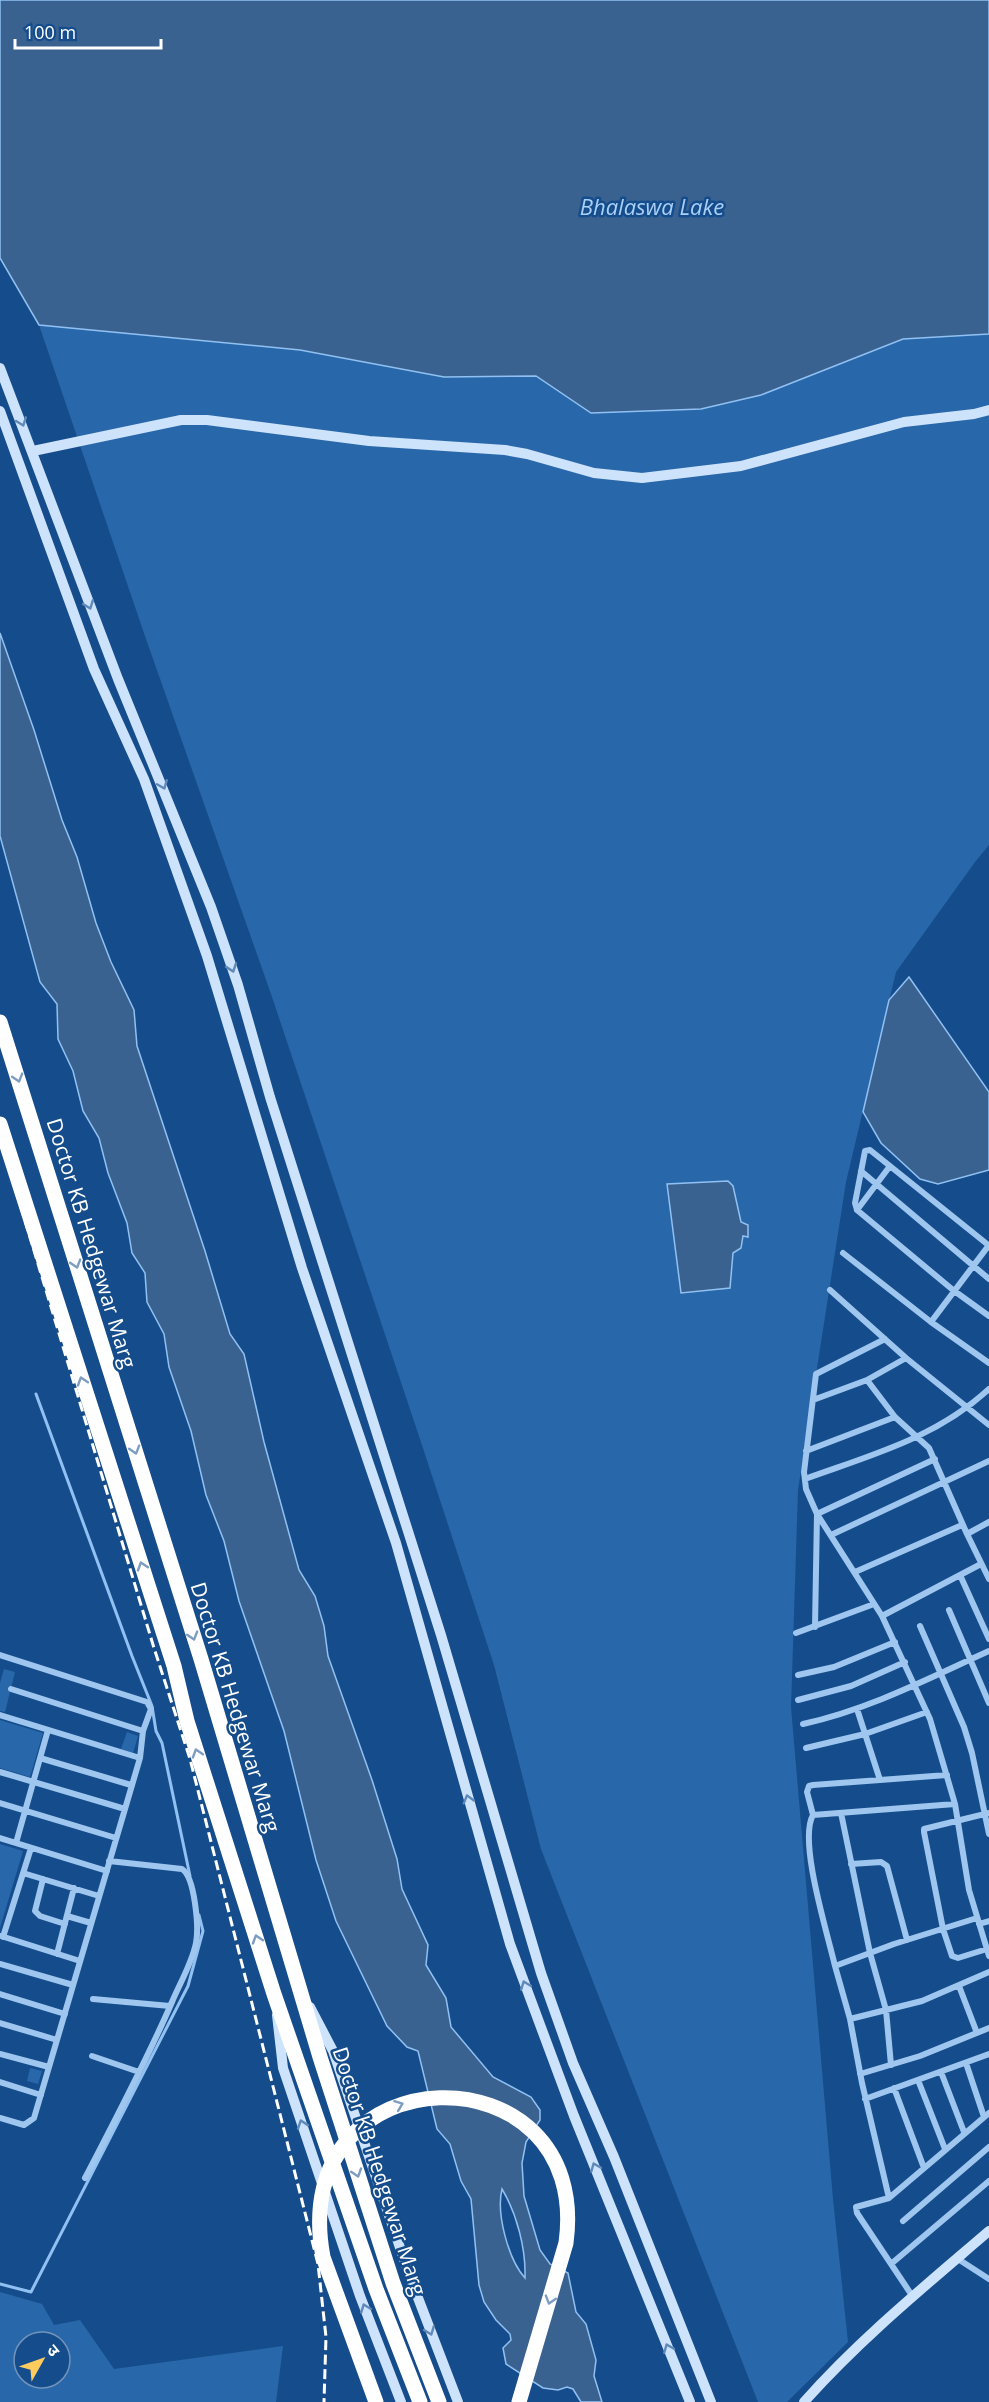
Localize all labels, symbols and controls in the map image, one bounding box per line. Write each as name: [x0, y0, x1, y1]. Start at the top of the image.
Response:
scale bar: [15, 12, 160, 50]
text: 100 m: [24, 20, 76, 44]
water label: Bhalaswa Lake: [580, 191, 724, 221]
one-way arrow: [15, 416, 27, 427]
one-way arrow: [82, 599, 95, 610]
one-way arrow: [156, 779, 168, 790]
one-way arrow: [225, 962, 237, 973]
one-way arrow: [10, 1072, 23, 1083]
street label: Doctor KB Hedgewar Marg: [41, 1115, 143, 1371]
one-way arrow: [69, 1258, 81, 1269]
one-way arrow: [77, 1376, 89, 1387]
one-way arrow: [128, 1444, 140, 1455]
one-way arrow: [136, 1561, 149, 1572]
street label: Doctor KB Hedgewar Marg: [185, 1579, 287, 1835]
one-way arrow: [186, 1630, 199, 1641]
one-way arrow: [192, 1748, 204, 1759]
one-way arrow: [463, 1794, 475, 1805]
one-way arrow: [251, 1934, 264, 1945]
one-way arrow: [520, 1980, 532, 1991]
street label: Doctor KB Hedgewar Marg: [327, 2043, 433, 2299]
one-way arrow: [393, 2100, 404, 2112]
one-way arrow: [296, 2119, 309, 2130]
one-way arrow: [590, 2162, 602, 2173]
one-way arrow: [350, 2167, 363, 2178]
one-way arrow: [545, 2294, 557, 2305]
one-way arrow: [360, 2304, 372, 2315]
one-way arrow: [423, 2325, 436, 2336]
north arrow: [12, 2330, 72, 2390]
text: उ: [42, 2340, 65, 2361]
one-way arrow: [663, 2343, 675, 2354]

